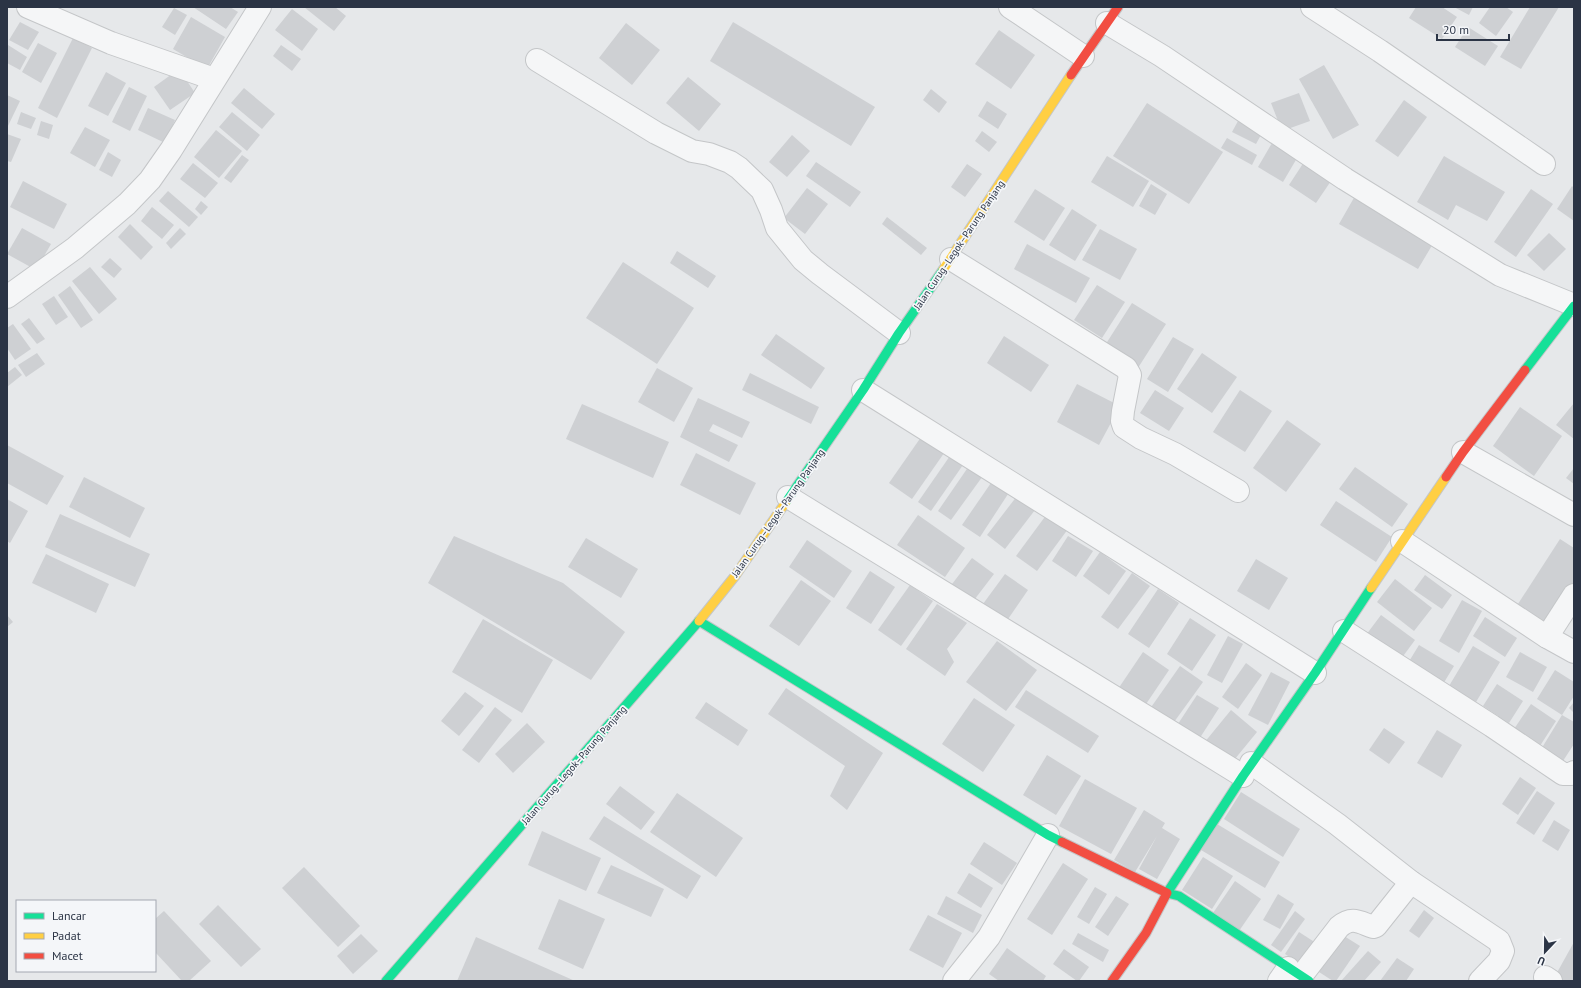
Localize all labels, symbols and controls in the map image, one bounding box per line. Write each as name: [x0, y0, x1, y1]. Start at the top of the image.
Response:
scale bar: [1437, 16, 1509, 42]
text: 20 m: [1443, 22, 1469, 37]
street label: Jalan Curug–Legok–Parung Panjang: [910, 178, 1007, 313]
street label: Jalan Curug–Legok–Parung Panjang: [728, 446, 827, 580]
street label: Jalan Curug–Legok–Parung Panjang: [518, 703, 629, 828]
legend: [16, 900, 156, 972]
text: Lancar: [52, 908, 86, 923]
text: Padat: [52, 928, 81, 943]
north arrow: [1525, 932, 1565, 972]
text: Macet: [52, 948, 83, 963]
text: U: [1535, 953, 1547, 969]

